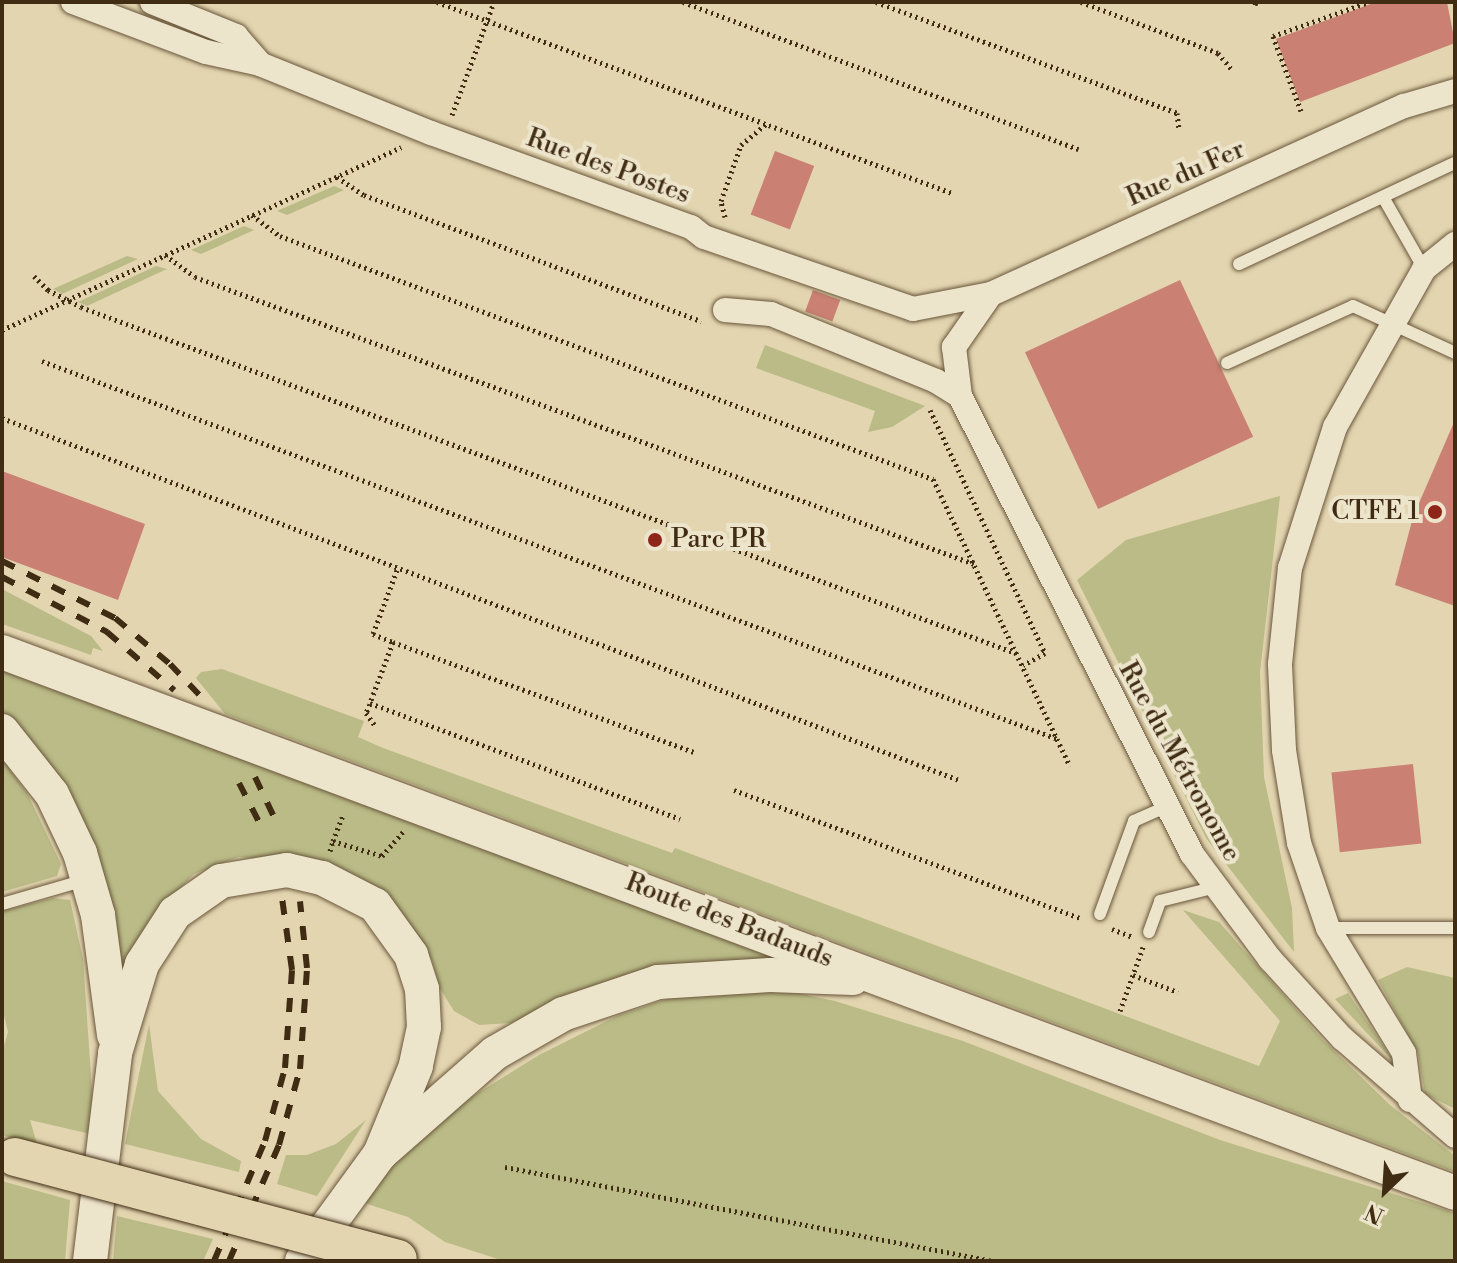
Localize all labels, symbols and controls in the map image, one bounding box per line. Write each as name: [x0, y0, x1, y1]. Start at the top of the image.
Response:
street label: Rue des Postes: [522, 123, 694, 211]
street label: Rue du Fer: [1122, 134, 1250, 214]
place label: CTFE 1: [1331, 496, 1419, 528]
marker: CTFE 1: [1426, 503, 1444, 521]
place label: Parc PR: [671, 524, 766, 556]
marker: Parc PR: [646, 531, 664, 549]
street label: Rue du Métronome: [1111, 657, 1247, 867]
street label: Route des Badauds: [621, 867, 837, 975]
north arrow: [1345, 1151, 1425, 1231]
text: N: [1361, 1197, 1388, 1229]

